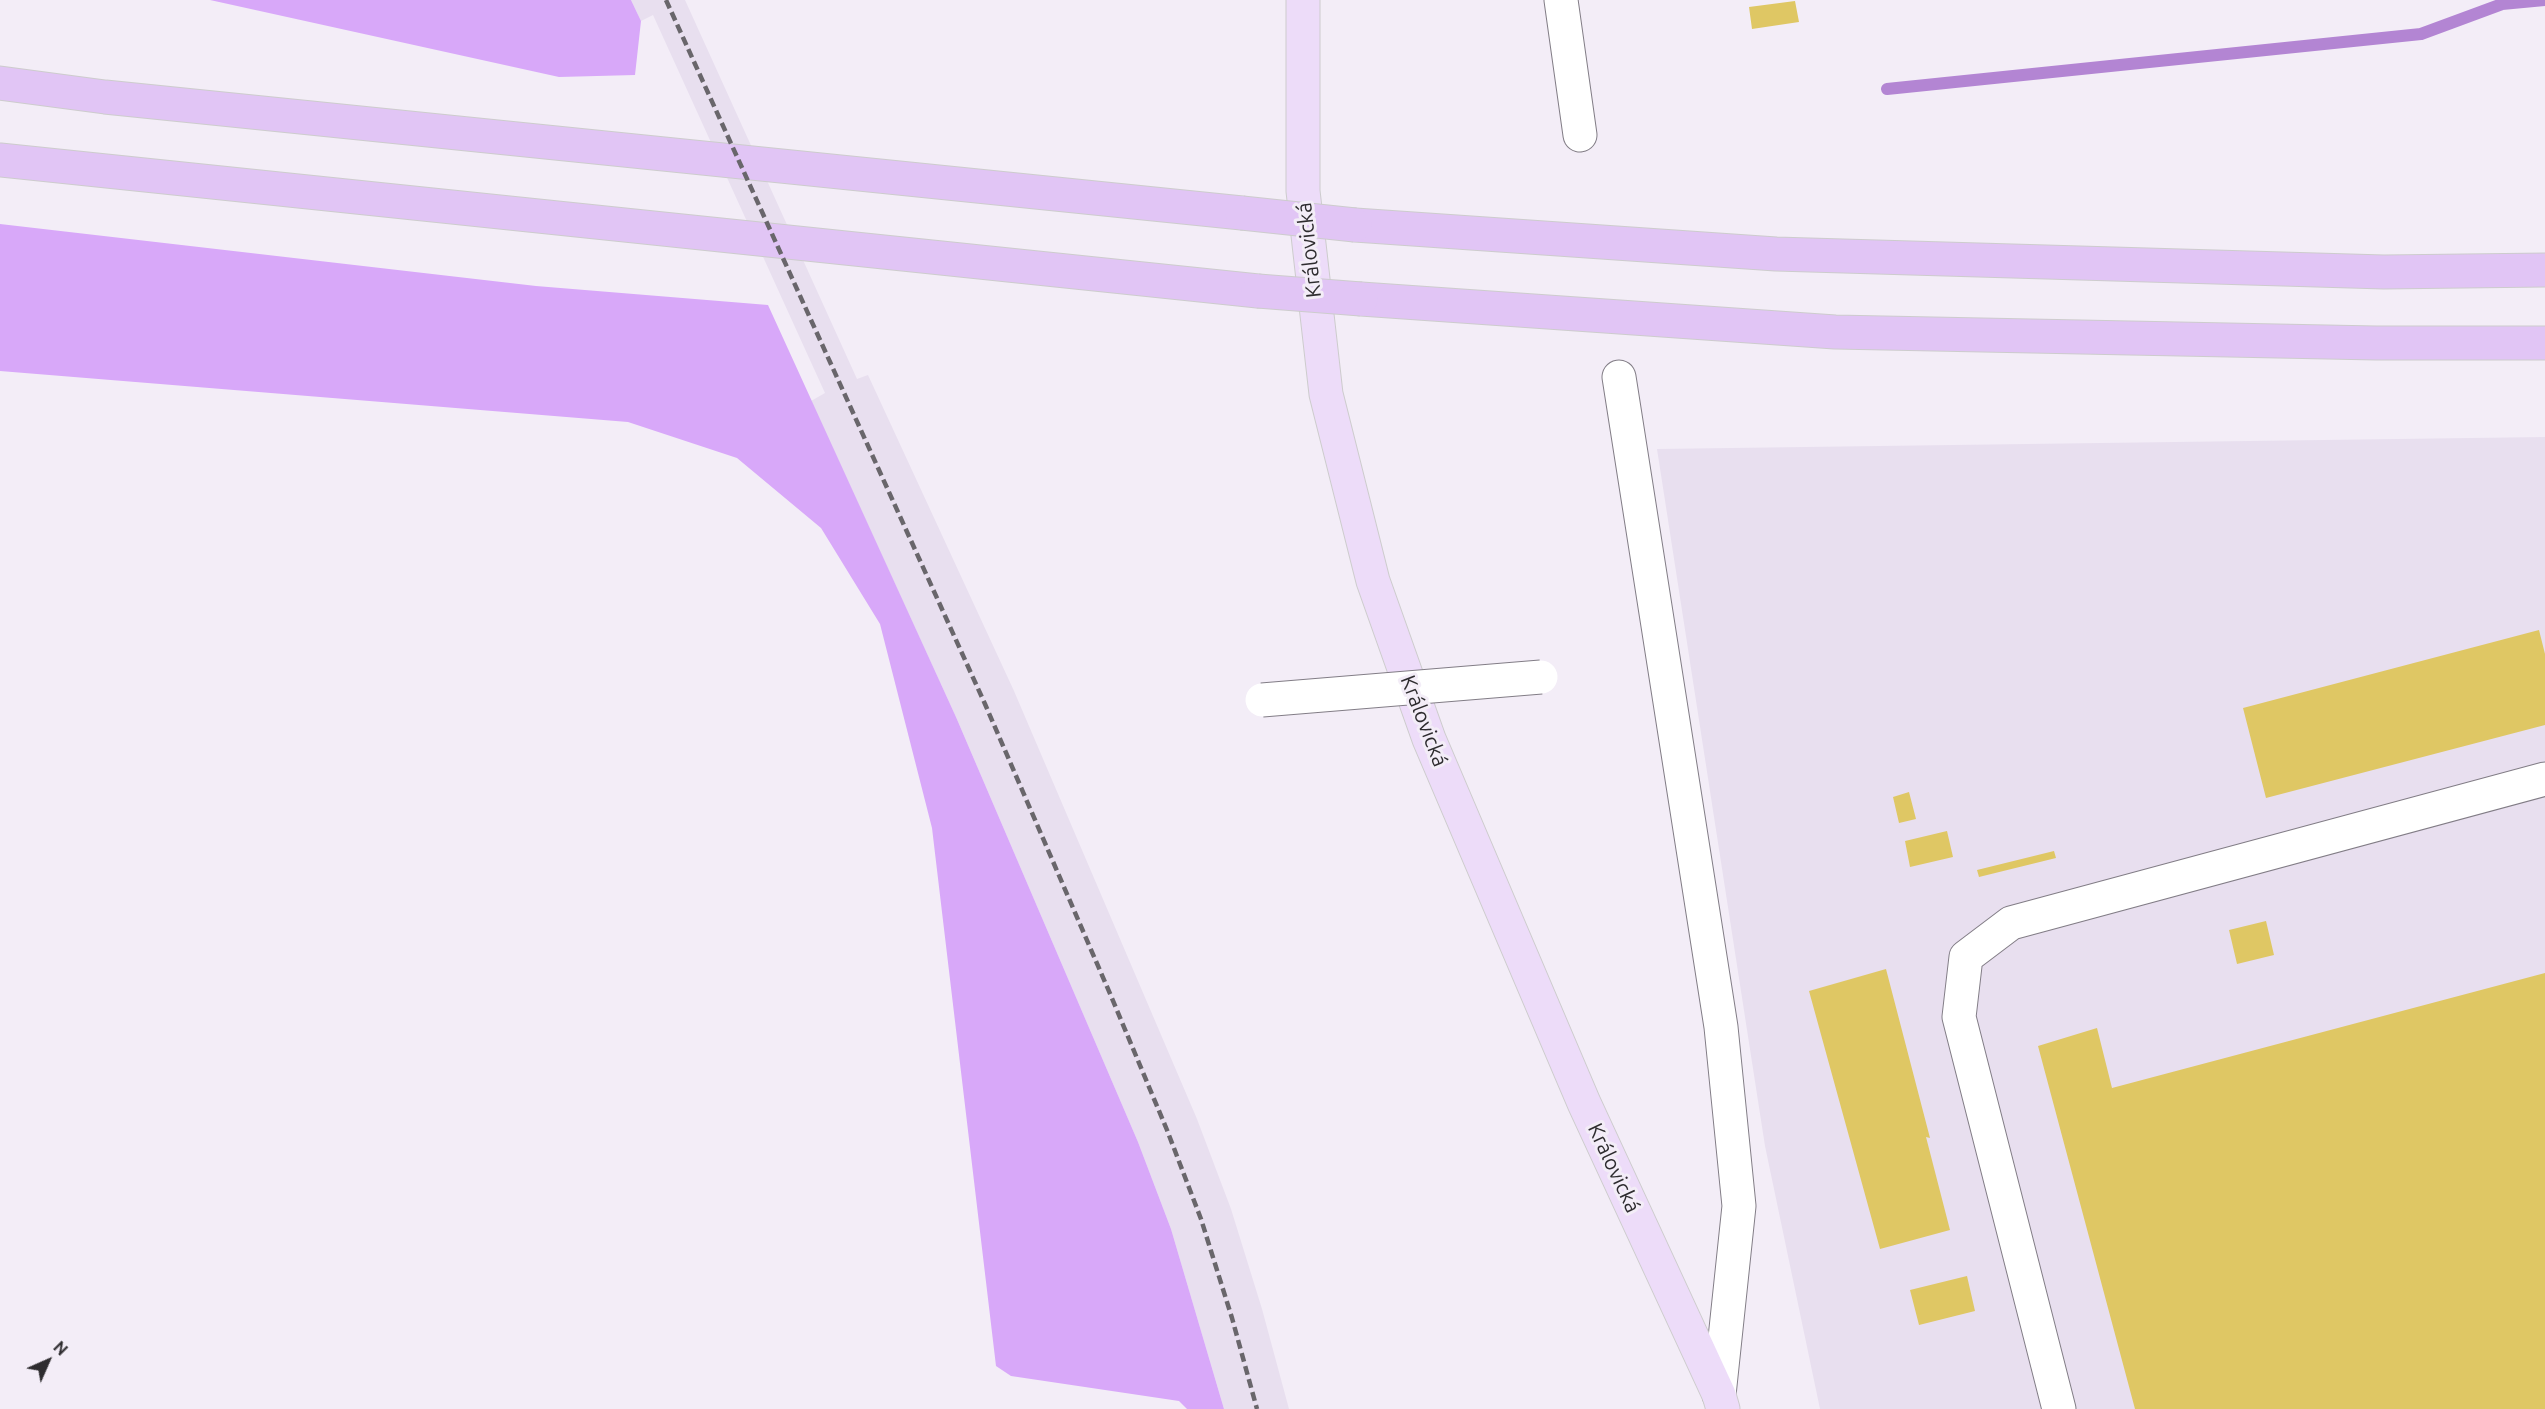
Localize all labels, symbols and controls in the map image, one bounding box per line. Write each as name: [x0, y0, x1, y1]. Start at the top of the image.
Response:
street label: Královická: [1291, 201, 1327, 299]
street label: Královická: [1395, 672, 1453, 770]
street label: Královická: [1582, 1119, 1646, 1217]
north arrow: [18, 1331, 78, 1391]
text: N: [50, 1338, 71, 1359]

